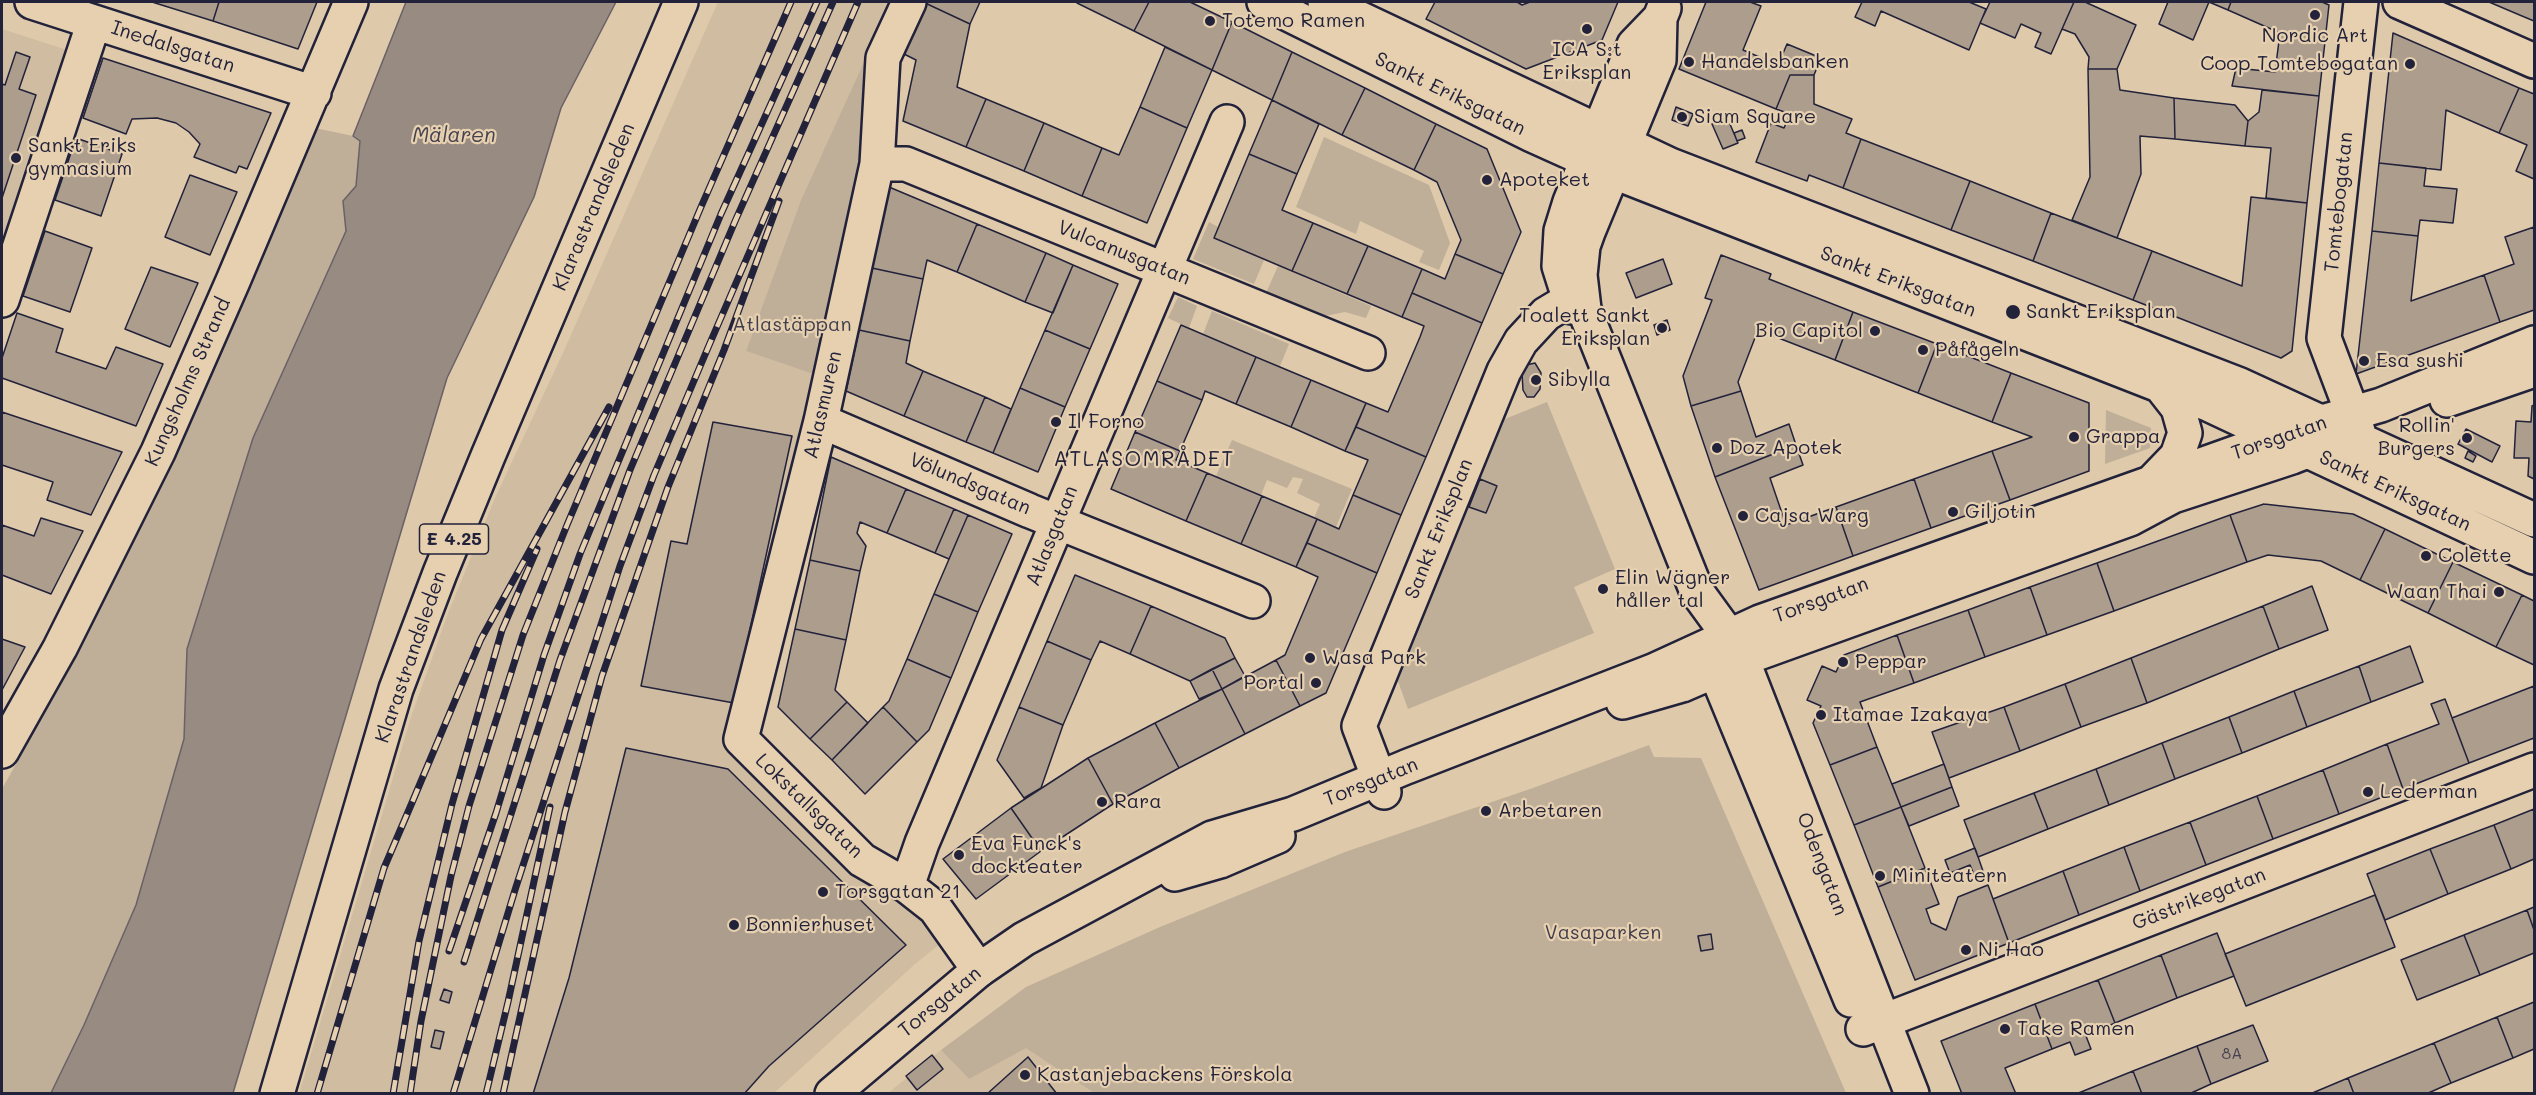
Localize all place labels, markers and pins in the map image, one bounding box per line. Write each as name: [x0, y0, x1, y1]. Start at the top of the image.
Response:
marker: Nordic Art: [2308, 8, 2322, 22]
place label: Totemo Ramen: [1222, 9, 1365, 33]
marker: Totemo Ramen: [1203, 14, 1217, 28]
marker: ICA S:t Eriksplan: [1580, 22, 1594, 36]
place label: Nordic Art: [2262, 24, 2368, 48]
place label: ICA S:t Eriksplan: [1543, 38, 1631, 85]
place label: Handelsbanken: [1701, 50, 1849, 74]
place label: Coop Tomtebogatan: [2200, 52, 2398, 76]
marker: Handelsbanken: [1682, 55, 1696, 69]
marker: Coop Tomtebogatan: [2403, 57, 2417, 71]
place label: Siam Square: [1694, 105, 1816, 129]
marker: Siam Square: [1675, 110, 1689, 124]
place label: Sankt Eriks gymnasium: [28, 134, 137, 181]
marker: Sankt Eriks gymnasium: [9, 151, 23, 165]
place label: Apoteket: [1499, 168, 1590, 192]
marker: Apoteket: [1480, 173, 1494, 187]
place label: Sankt Eriksplan: [2026, 300, 2175, 324]
marker: Sankt Eriksplan: [2004, 303, 2022, 321]
place label: Toalett Sankt Eriksplan: [1519, 304, 1650, 351]
place label: Bio Capitol: [1755, 319, 1863, 343]
marker: Toalett Sankt Eriksplan: [1655, 321, 1669, 335]
marker: Bio Capitol: [1868, 324, 1882, 338]
place label: Påfågeln: [1935, 338, 2019, 362]
marker: Påfågeln: [1916, 343, 1930, 357]
place label: Esa sushi: [2376, 349, 2464, 373]
marker: Esa sushi: [2357, 354, 2371, 368]
place label: Sibylla: [1548, 368, 1611, 392]
marker: Sibylla: [1529, 373, 1543, 387]
place label: Il Forno: [1068, 410, 1144, 434]
place label: Rollin' Burgers: [2378, 414, 2455, 461]
marker: Il Forno: [1049, 415, 1063, 429]
place label: Grappa: [2086, 425, 2160, 449]
marker: Grappa: [2067, 430, 2081, 444]
marker: Rollin' Burgers: [2460, 431, 2474, 445]
place label: Doz Apotek: [1729, 436, 1842, 460]
marker: Doz Apotek: [1710, 441, 1724, 455]
place label: Giljotin: [1965, 500, 2036, 524]
place label: Cajsa Warg: [1755, 504, 1869, 528]
marker: Giljotin: [1946, 505, 1960, 519]
marker: Cajsa Warg: [1736, 509, 1750, 523]
place label: Colette: [2438, 544, 2512, 568]
marker: Colette: [2419, 549, 2433, 563]
place label: Elin Wägner håller tal: [1615, 566, 1730, 613]
place label: Waan Thai: [2386, 580, 2487, 604]
marker: Elin Wägner håller tal: [1596, 582, 1610, 596]
marker: Waan Thai: [2492, 585, 2506, 599]
place label: Wasa Park: [1322, 646, 1426, 670]
place label: Peppar: [1855, 650, 1927, 674]
marker: Wasa Park: [1303, 651, 1317, 665]
marker: Peppar: [1836, 655, 1850, 669]
place label: Portal: [1244, 671, 1304, 695]
marker: Portal: [1309, 676, 1323, 690]
place label: Itamae Izakaya: [1833, 703, 1989, 727]
marker: Itamae Izakaya: [1814, 708, 1828, 722]
place label: Lederman: [2380, 780, 2477, 804]
marker: Lederman: [2361, 785, 2375, 799]
place label: Rara: [1114, 790, 1162, 814]
marker: Rara: [1095, 795, 1109, 809]
place label: Arbetaren: [1498, 799, 1602, 823]
marker: Arbetaren: [1479, 804, 1493, 818]
place label: Eva Funck's dockteater: [971, 832, 1083, 879]
marker: Eva Funck's dockteater: [952, 848, 966, 862]
place label: Miniteatern: [1892, 864, 2007, 888]
marker: Miniteatern: [1873, 869, 1887, 883]
place label: Torsgatan 21: [835, 880, 961, 904]
marker: Torsgatan 21: [816, 885, 830, 899]
place label: Bonnierhuset: [746, 913, 874, 937]
marker: Bonnierhuset: [727, 918, 741, 932]
place label: Ni Hao: [1978, 938, 2044, 962]
marker: Ni Hao: [1959, 943, 1973, 957]
place label: Take Ramen: [2017, 1017, 2135, 1041]
marker: Take Ramen: [1998, 1022, 2012, 1036]
place label: Kastanjebackens Förskola: [1037, 1063, 1293, 1087]
marker: Kastanjebackens Förskola: [1018, 1068, 1032, 1082]

